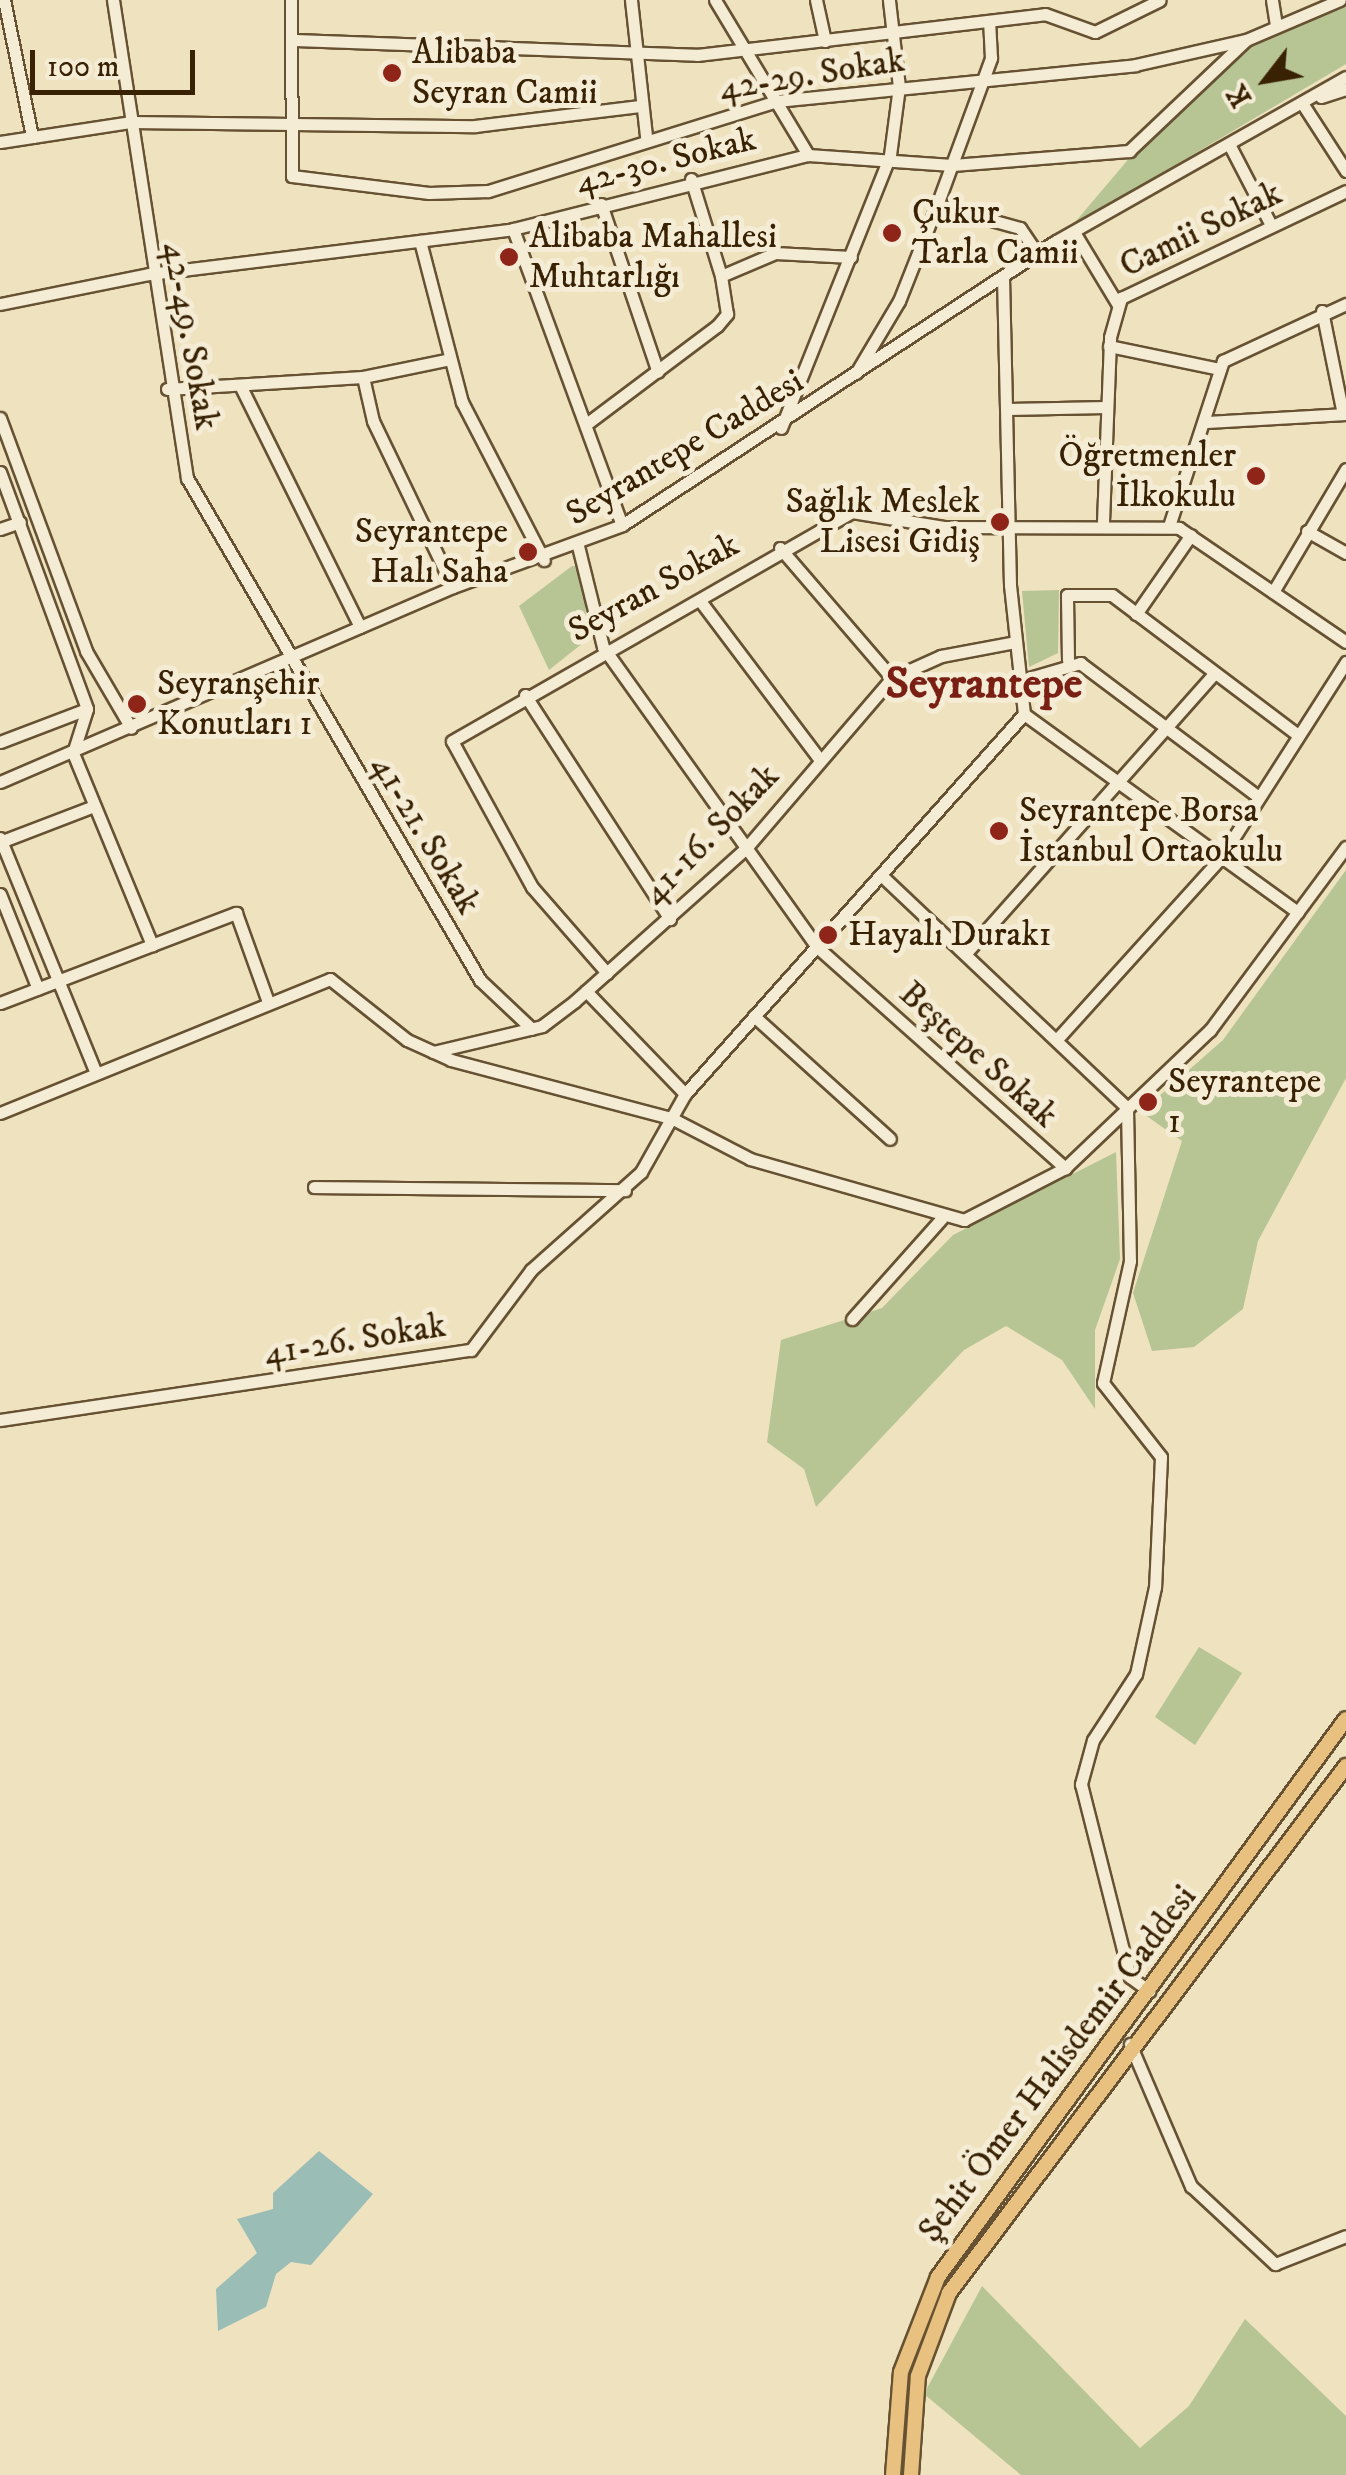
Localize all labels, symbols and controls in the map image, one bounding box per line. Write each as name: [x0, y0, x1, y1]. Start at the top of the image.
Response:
scale bar: [35, 30, 200, 92]
north arrow: [1216, 30, 1316, 130]
place label: Alibaba Seyran Camii: [412, 32, 598, 114]
street label: 42-29. Sokak: [716, 40, 908, 110]
text: 100 m: [47, 49, 119, 86]
marker: Alibaba Seyran Camii: [381, 62, 403, 84]
text: K: [1220, 78, 1260, 113]
street label: 42-30. Sokak: [572, 118, 760, 204]
street label: Camii Sokak: [1113, 173, 1289, 287]
place label: Çukur Tarla Camii: [912, 192, 1078, 274]
place label: Alibaba Mahallesi Muhtarlığı: [529, 216, 777, 298]
marker: Çukur Tarla Camii: [881, 222, 903, 244]
street label: 42-49. Sokak: [153, 239, 227, 433]
marker: Alibaba Mahallesi Muhtarlığı: [498, 246, 520, 268]
street label: Seyrantepe Caddesi: [559, 361, 811, 535]
place label: Öğretmenler İlkokulu: [1059, 435, 1236, 517]
marker: Öğretmenler İlkokulu: [1245, 465, 1267, 487]
place label: Sağlık Meslek Lisesi Gidiş: [785, 481, 980, 563]
place label: Seyrantepe Halı Saha: [355, 511, 508, 593]
marker: Sağlık Meslek Lisesi Gidiş: [989, 511, 1011, 533]
street label: Seyran Sokak: [562, 524, 746, 652]
marker: Seyrantepe Halı Saha: [517, 541, 539, 563]
district label: Seyrantepe: [886, 658, 1082, 712]
place label: Seyranşehir Konutları 1: [157, 663, 319, 745]
marker: Seyranşehir Konutları 1: [126, 693, 148, 715]
street label: 41-21. Sokak: [361, 748, 489, 922]
street label: 41-16. Sokak: [634, 756, 788, 914]
place label: Seyrantepe Borsa İstanbul Ortaokulu: [1019, 790, 1283, 872]
marker: Seyrantepe Borsa İstanbul Ortaokulu: [988, 820, 1010, 842]
place label: Hayalı Durak1: [848, 914, 1052, 956]
marker: Hayalı Durak1: [817, 924, 839, 946]
street label: Beştepe Sokak: [890, 973, 1066, 1137]
place label: Seyrantepe 1: [1168, 1061, 1321, 1143]
marker: Seyrantepe 1: [1137, 1091, 1159, 1113]
street label: 41-26. Sokak: [261, 1305, 449, 1375]
street label: Şehit Ömer Halisdemir Caddesi: [910, 1877, 1206, 2251]

